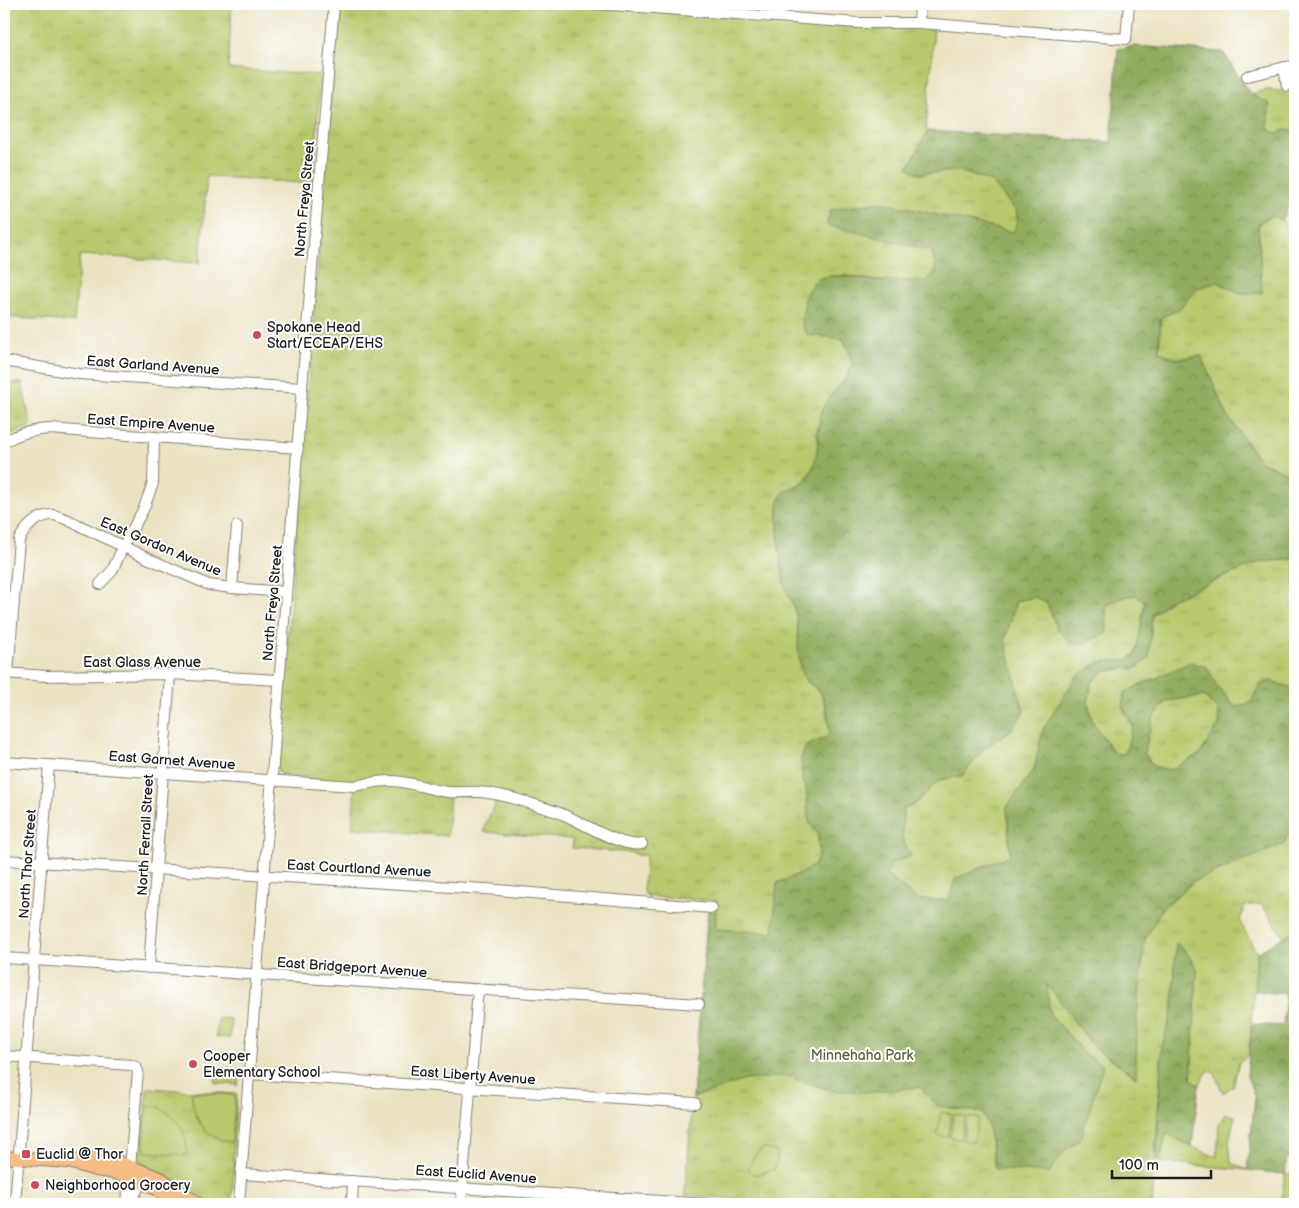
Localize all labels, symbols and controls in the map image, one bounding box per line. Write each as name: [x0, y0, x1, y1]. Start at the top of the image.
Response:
street label: North Freya Street: [291, 140, 318, 258]
place label: Spokane Head Start/ECEAP/EHS: [267, 319, 383, 352]
marker: Spokane Head Start/ECEAP/EHS: [251, 329, 263, 341]
street label: East Garland Avenue: [86, 352, 220, 379]
street label: East Empire Avenue: [86, 411, 216, 436]
street label: East Gordon Avenue: [98, 513, 224, 580]
street label: North Freya Street: [259, 544, 286, 662]
street label: East Glass Avenue: [83, 654, 201, 671]
street label: East Garnet Avenue: [108, 748, 236, 773]
street label: North Ferrall Street: [134, 773, 157, 896]
street label: North Thor Street: [15, 808, 40, 919]
street label: East Courtland Avenue: [286, 856, 432, 881]
street label: East Bridgeport Avenue: [276, 954, 428, 981]
park label: Minnehaha Park: [811, 1047, 913, 1064]
place label: Cooper Elementary School: [203, 1048, 321, 1081]
marker: Cooper Elementary School: [187, 1058, 199, 1070]
street label: East Liberty Avenue: [410, 1063, 536, 1088]
place label: Euclid @ Thor: [36, 1146, 124, 1163]
marker: Euclid @ Thor: [20, 1148, 32, 1160]
scale bar: [1112, 1148, 1210, 1180]
text: 100 m: [1119, 1156, 1159, 1175]
street label: East Euclid Avenue: [415, 1162, 537, 1187]
place label: Neighborhood Grocery: [45, 1177, 191, 1194]
marker: Neighborhood Grocery: [29, 1179, 41, 1191]

